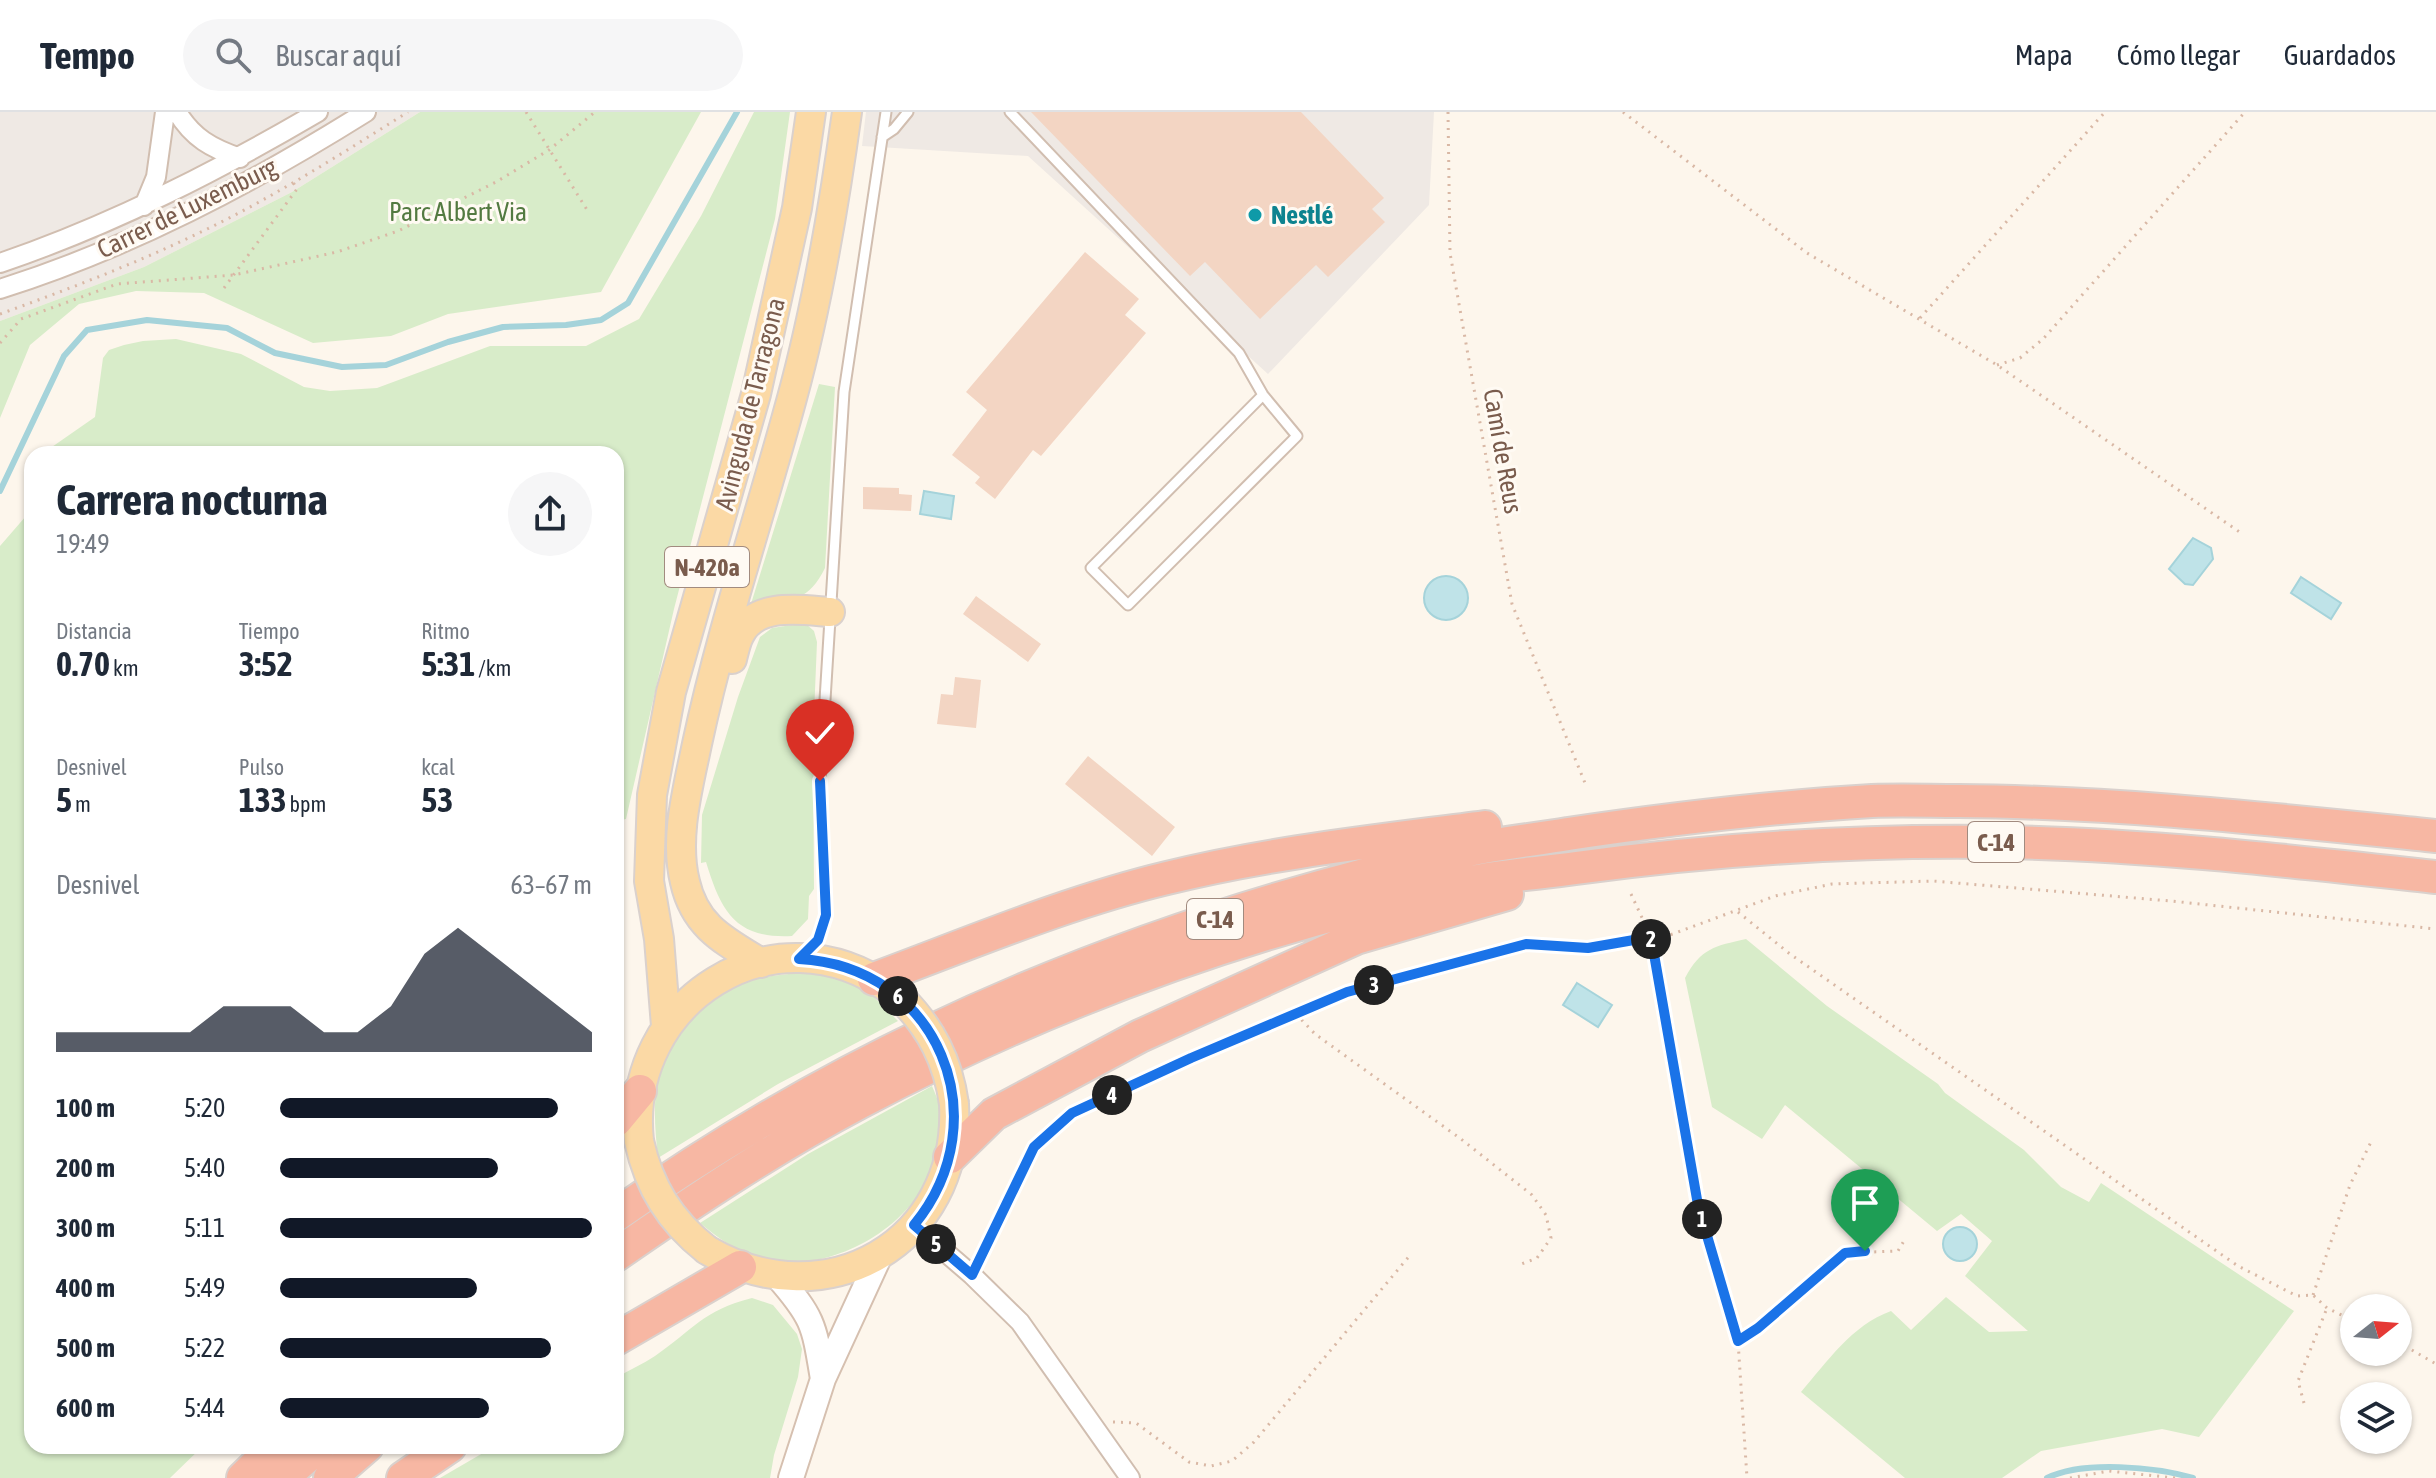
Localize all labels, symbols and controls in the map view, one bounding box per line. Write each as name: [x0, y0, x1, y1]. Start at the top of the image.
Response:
search box: [183, 19, 743, 91]
icon: search: [211, 33, 255, 77]
text: Tempo: [40, 34, 135, 77]
text: Buscar aquí: [275, 38, 402, 72]
text: Mapa: [2015, 39, 2073, 71]
text: Cómo llegar: [2117, 39, 2240, 71]
text: Guardados: [2284, 39, 2396, 71]
street label: Carrer de Luxemburg: [92, 151, 282, 264]
park label: Parc Albert Via: [389, 197, 527, 227]
place label: Nestlé: [1271, 200, 1333, 230]
marker: Nestlé: [1246, 206, 1264, 224]
street label: Avinguda de Tarragona: [709, 295, 791, 513]
street label: Camí de Reus: [1477, 386, 1529, 516]
button: share: [508, 472, 592, 556]
text: Carrera nocturna: [56, 474, 328, 524]
text: 19:49: [56, 529, 110, 559]
road number: N-420a: [665, 547, 749, 587]
text: Distancia: [56, 618, 132, 644]
text: Tiempo: [239, 618, 300, 644]
text: Ritmo: [421, 618, 470, 644]
text: 0.70: [56, 644, 110, 683]
text: 3:52: [239, 644, 293, 683]
text: 5:31: [421, 644, 475, 683]
text: km: [110, 655, 139, 681]
text: /km: [475, 655, 511, 681]
pin: [786, 699, 854, 781]
icon: check: [798, 711, 842, 755]
text: Desnivel: [56, 754, 126, 780]
text: Pulso: [239, 754, 284, 780]
text: kcal: [421, 754, 455, 780]
text: 5: [56, 780, 72, 819]
text: 133: [239, 780, 287, 819]
text: 53: [421, 780, 453, 819]
text: m: [72, 791, 91, 817]
text: bpm: [287, 791, 326, 817]
road number: C-14: [1968, 822, 2024, 862]
text: Desnivel: [56, 870, 139, 900]
text: 63–67 m: [510, 870, 592, 900]
road number: C-14: [1187, 899, 1243, 939]
pin: 2: [1631, 919, 1671, 959]
text: 2: [1646, 926, 1656, 952]
pin: 3: [1354, 965, 1394, 1005]
text: 3: [1369, 972, 1379, 998]
pin: 6: [878, 976, 918, 1016]
text: 6: [893, 983, 903, 1009]
pin: 4: [1092, 1075, 1132, 1115]
text: 4: [1107, 1082, 1117, 1108]
text: 100 m: [56, 1093, 115, 1123]
text: 5:20: [184, 1093, 225, 1123]
text: 200 m: [56, 1153, 115, 1183]
text: 5:40: [184, 1153, 225, 1183]
pin: [1831, 1169, 1899, 1251]
icon: arrive: [1843, 1181, 1887, 1225]
pin: 1: [1682, 1199, 1722, 1239]
text: 1: [1697, 1206, 1707, 1232]
text: 300 m: [56, 1213, 115, 1243]
text: 5:11: [184, 1213, 225, 1243]
pin: 5: [916, 1224, 956, 1264]
text: 5: [931, 1231, 941, 1257]
text: 400 m: [56, 1273, 115, 1303]
text: 5:49: [184, 1273, 225, 1303]
north arrow: [2340, 1294, 2412, 1366]
map controls: [2340, 1294, 2412, 1454]
text: 500 m: [56, 1333, 115, 1363]
text: 5:22: [184, 1333, 225, 1363]
button: layers: [2340, 1382, 2412, 1454]
text: 600 m: [56, 1393, 115, 1423]
text: 5:44: [184, 1393, 225, 1423]

